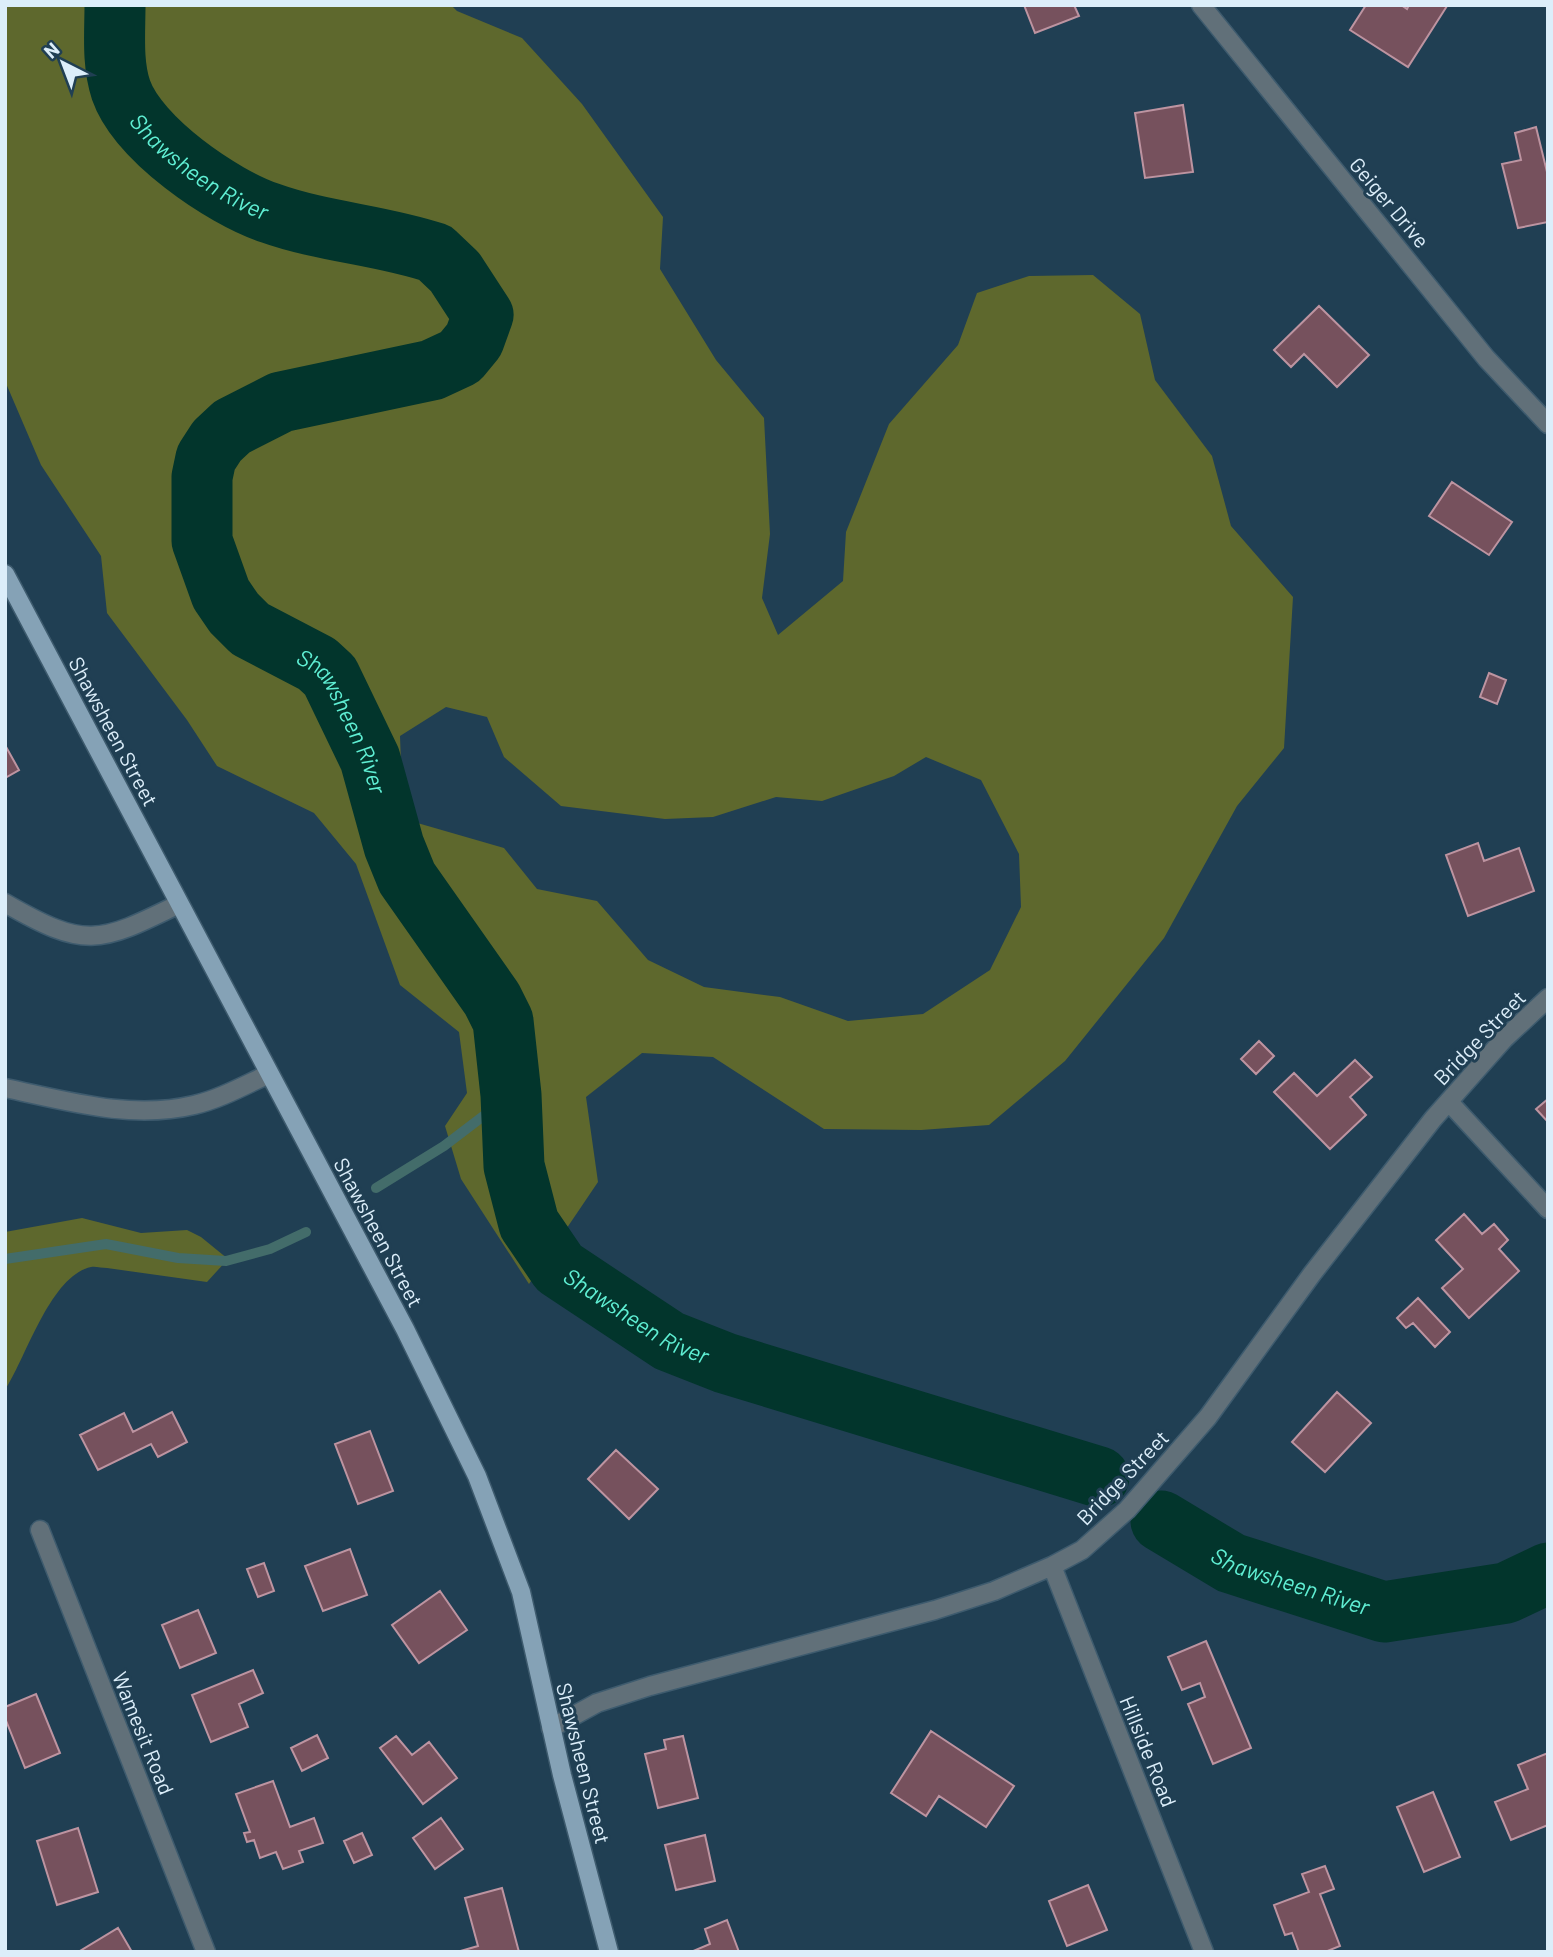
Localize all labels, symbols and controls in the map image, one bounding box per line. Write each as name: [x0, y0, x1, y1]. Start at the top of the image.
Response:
north arrow: [28, 28, 98, 98]
text: N: [39, 37, 64, 63]
water label: Shawsheen River: [124, 107, 273, 226]
street label: Geiger Drive: [1345, 152, 1435, 252]
water label: Shawsheen River: [293, 642, 393, 797]
street label: Shawsheen Street: [64, 652, 164, 810]
street label: Bridge Street: [1428, 985, 1530, 1089]
street label: Shawsheen Street: [329, 1153, 429, 1311]
water label: Shawsheen River: [559, 1261, 714, 1370]
street label: Bridge Street: [1071, 1425, 1173, 1529]
water label: Shawsheen River: [1206, 1541, 1374, 1621]
street label: Wamesit Road: [108, 1668, 180, 1798]
street label: Shawsheen Street: [552, 1680, 616, 1846]
street label: Hillside Road: [1115, 1692, 1183, 1810]

